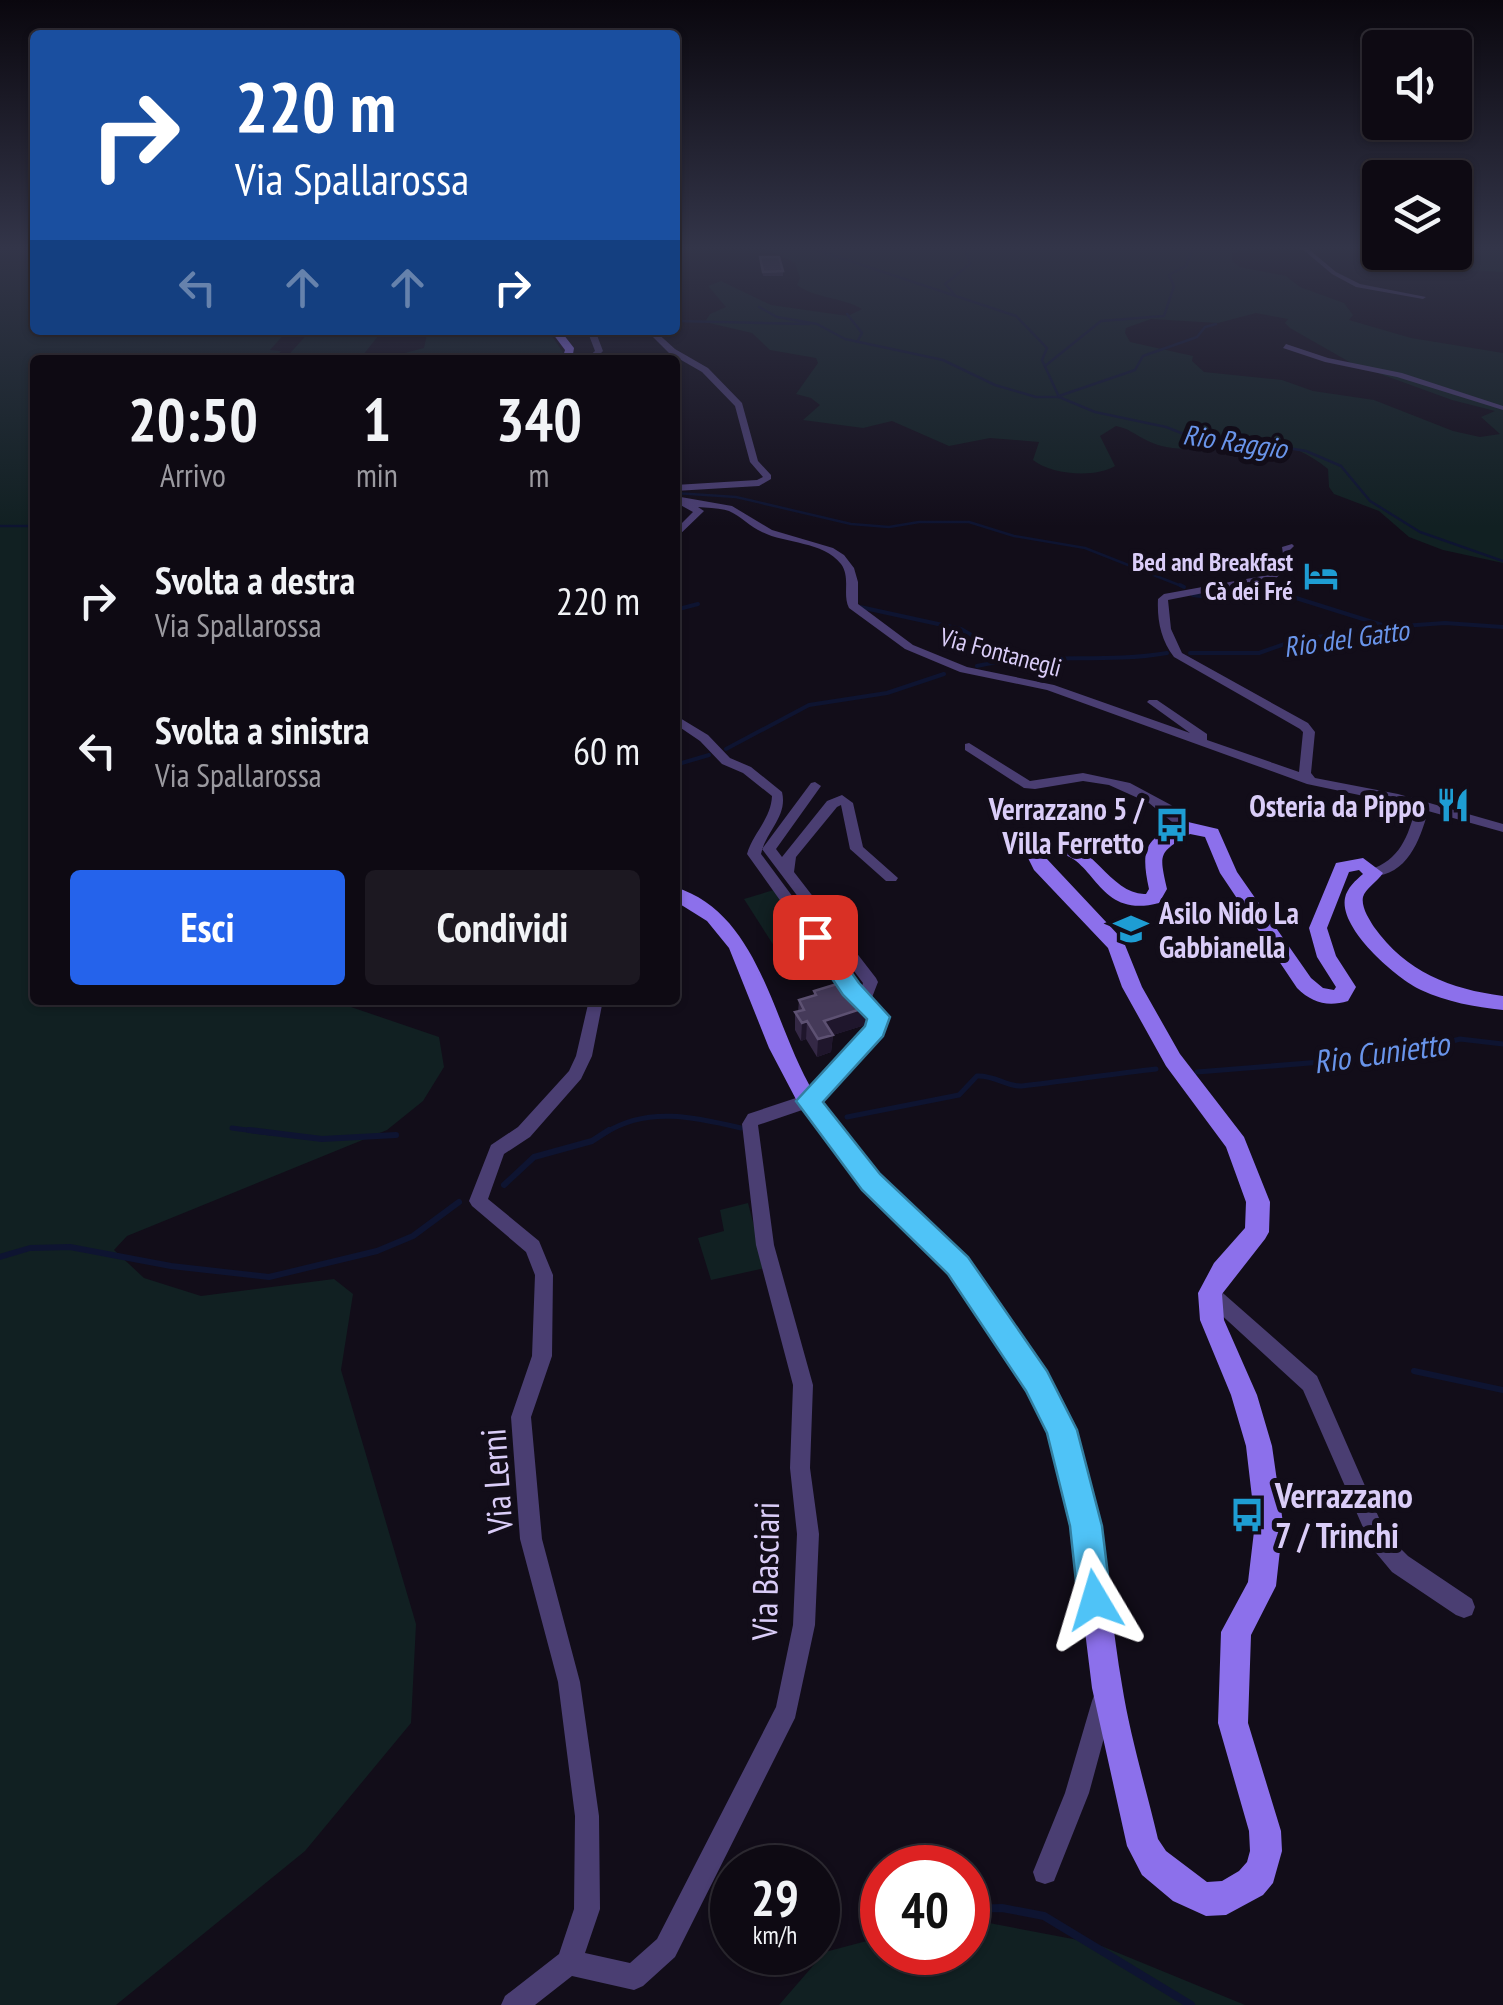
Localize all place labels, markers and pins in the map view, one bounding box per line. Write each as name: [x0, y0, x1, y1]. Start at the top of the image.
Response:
place label: Bed and Breakfast Cà dei Fré: [1132, 546, 1294, 607]
hotel icon: Bed and Breakfast Cà dei Fré: [1302, 557, 1340, 595]
place label: Osteria da Pippo: [1249, 786, 1425, 825]
restaurant icon: Osteria da Pippo: [1434, 786, 1472, 824]
place label: Verrazzano 5 / Villa Ferretto: [988, 789, 1146, 862]
bus stop icon: Verrazzano 5 / Villa Ferretto: [1153, 806, 1191, 844]
place label: Asilo Nido La Gabbianella: [1158, 893, 1299, 966]
pin: [773, 895, 858, 980]
school or university icon: Asilo Nido La Gabbianella: [1112, 910, 1150, 948]
place label: Verrazzano 7 / Trinchi: [1274, 1472, 1413, 1558]
bus stop icon: Verrazzano 7 / Trinchi: [1228, 1496, 1266, 1534]

